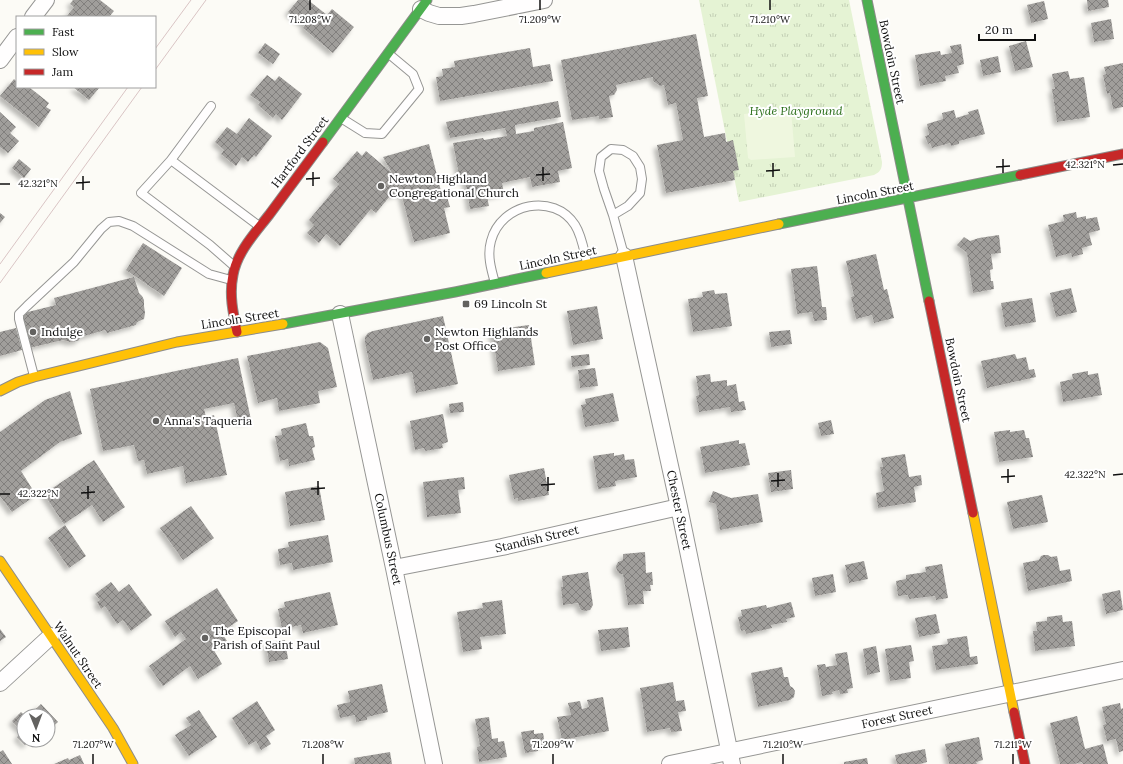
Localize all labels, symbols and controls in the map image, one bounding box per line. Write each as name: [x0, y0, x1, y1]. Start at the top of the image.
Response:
text: 71.208°W: [289, 13, 332, 26]
text: 71.209°W: [519, 13, 562, 26]
text: 71.210°W: [750, 13, 791, 26]
legend: [16, 16, 156, 88]
scale bar: [979, 16, 1035, 42]
street label: Bowdoin Street: [876, 18, 909, 106]
text: 20 m: [985, 22, 1013, 37]
text: Fast: [52, 24, 75, 39]
text: Slow: [52, 44, 79, 59]
text: Jam: [51, 64, 73, 79]
park label: Hyde Playground: [749, 103, 843, 118]
street label: Hartford Street: [268, 113, 332, 191]
text: 42.321°N: [1065, 158, 1105, 171]
place label: Newton Highland Congregational Church: [389, 171, 519, 200]
text: 42.321°N: [18, 177, 58, 190]
street label: Lincoln Street: [835, 178, 915, 207]
marker: Newton Highland Congregational Church: [376, 181, 386, 191]
street label: Lincoln Street: [518, 242, 598, 273]
place label: 69 Lincoln St: [474, 296, 547, 311]
marker: 69 Lincoln St: [461, 299, 471, 309]
street label: Lincoln Street: [200, 305, 280, 332]
place label: Indulge: [41, 324, 83, 339]
place label: Newton Highlands Post Office: [435, 324, 539, 353]
marker: Indulge: [28, 327, 38, 337]
marker: Newton Highlands Post Office: [422, 334, 432, 344]
street label: Bowdoin Street: [942, 336, 975, 424]
place label: Anna's Taqueria: [163, 413, 252, 428]
marker: Anna's Taqueria: [151, 416, 161, 426]
text: 42.322°N: [1064, 468, 1106, 481]
street label: Chester Street: [664, 469, 695, 551]
text: 42.322°N: [17, 487, 59, 500]
street label: Columbus Street: [371, 492, 406, 587]
street label: Standish Street: [494, 522, 580, 555]
street label: Walnut Street: [51, 619, 106, 691]
place label: The Episcopal Parish of Saint Paul: [213, 623, 320, 652]
marker: The Episcopal Parish of Saint Paul: [200, 633, 210, 643]
street label: Forest Street: [860, 702, 934, 731]
north arrow: [16, 708, 56, 748]
text: N: [31, 731, 41, 745]
text: 71.207°W: [73, 738, 114, 751]
text: 71.208°W: [302, 738, 345, 751]
text: 71.209°W: [532, 738, 575, 751]
text: 71.210°W: [763, 738, 804, 751]
text: 71.211°W: [994, 738, 1033, 751]

